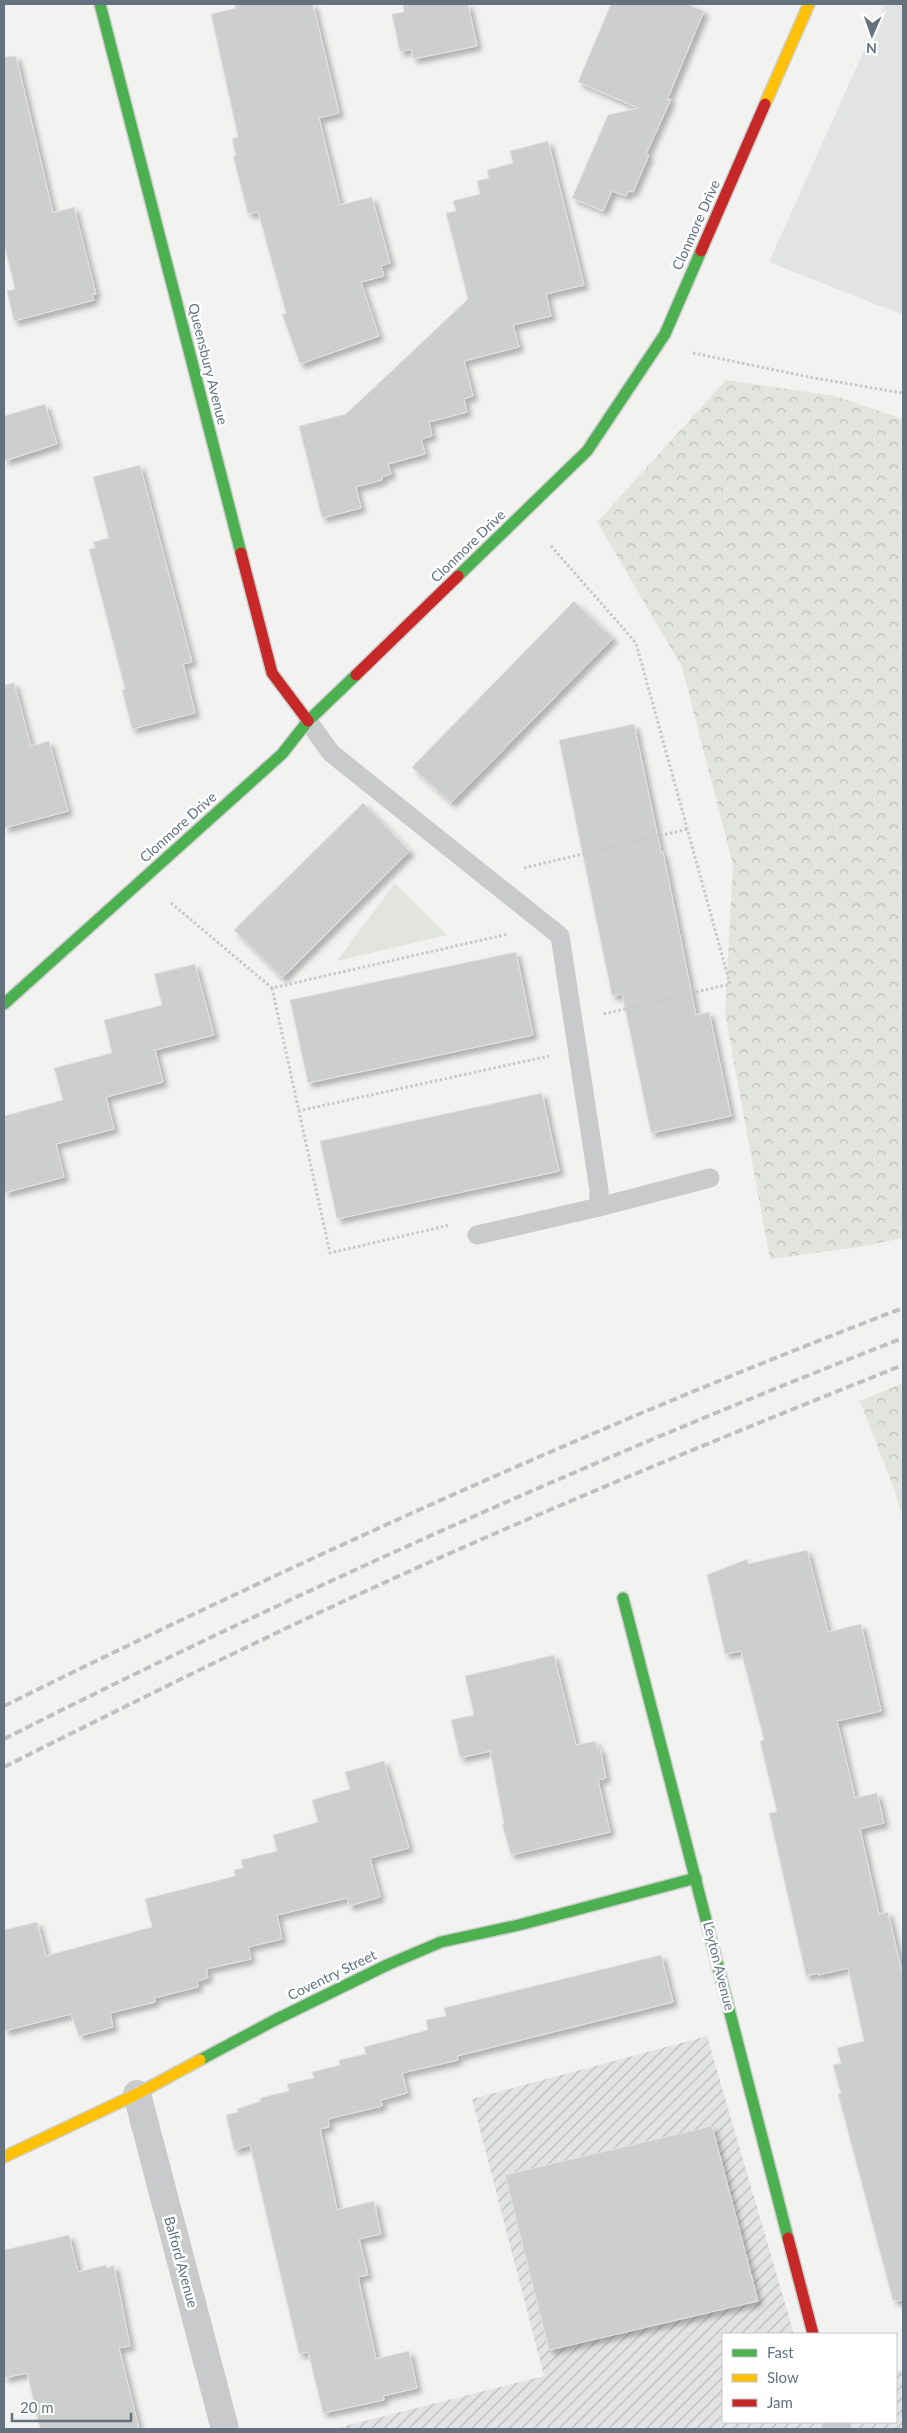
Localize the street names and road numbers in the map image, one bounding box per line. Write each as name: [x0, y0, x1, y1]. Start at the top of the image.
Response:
street label: Clonmore Drive: [668, 177, 723, 273]
street label: Queensbury Avenue: [185, 301, 232, 426]
street label: Clonmore Drive: [427, 506, 508, 585]
street label: Clonmore Drive: [136, 788, 219, 865]
street label: Leyton Avenue: [700, 1920, 739, 2012]
street label: Coventry Street: [285, 1946, 379, 2003]
street label: Balford Avenue: [161, 2214, 202, 2309]

